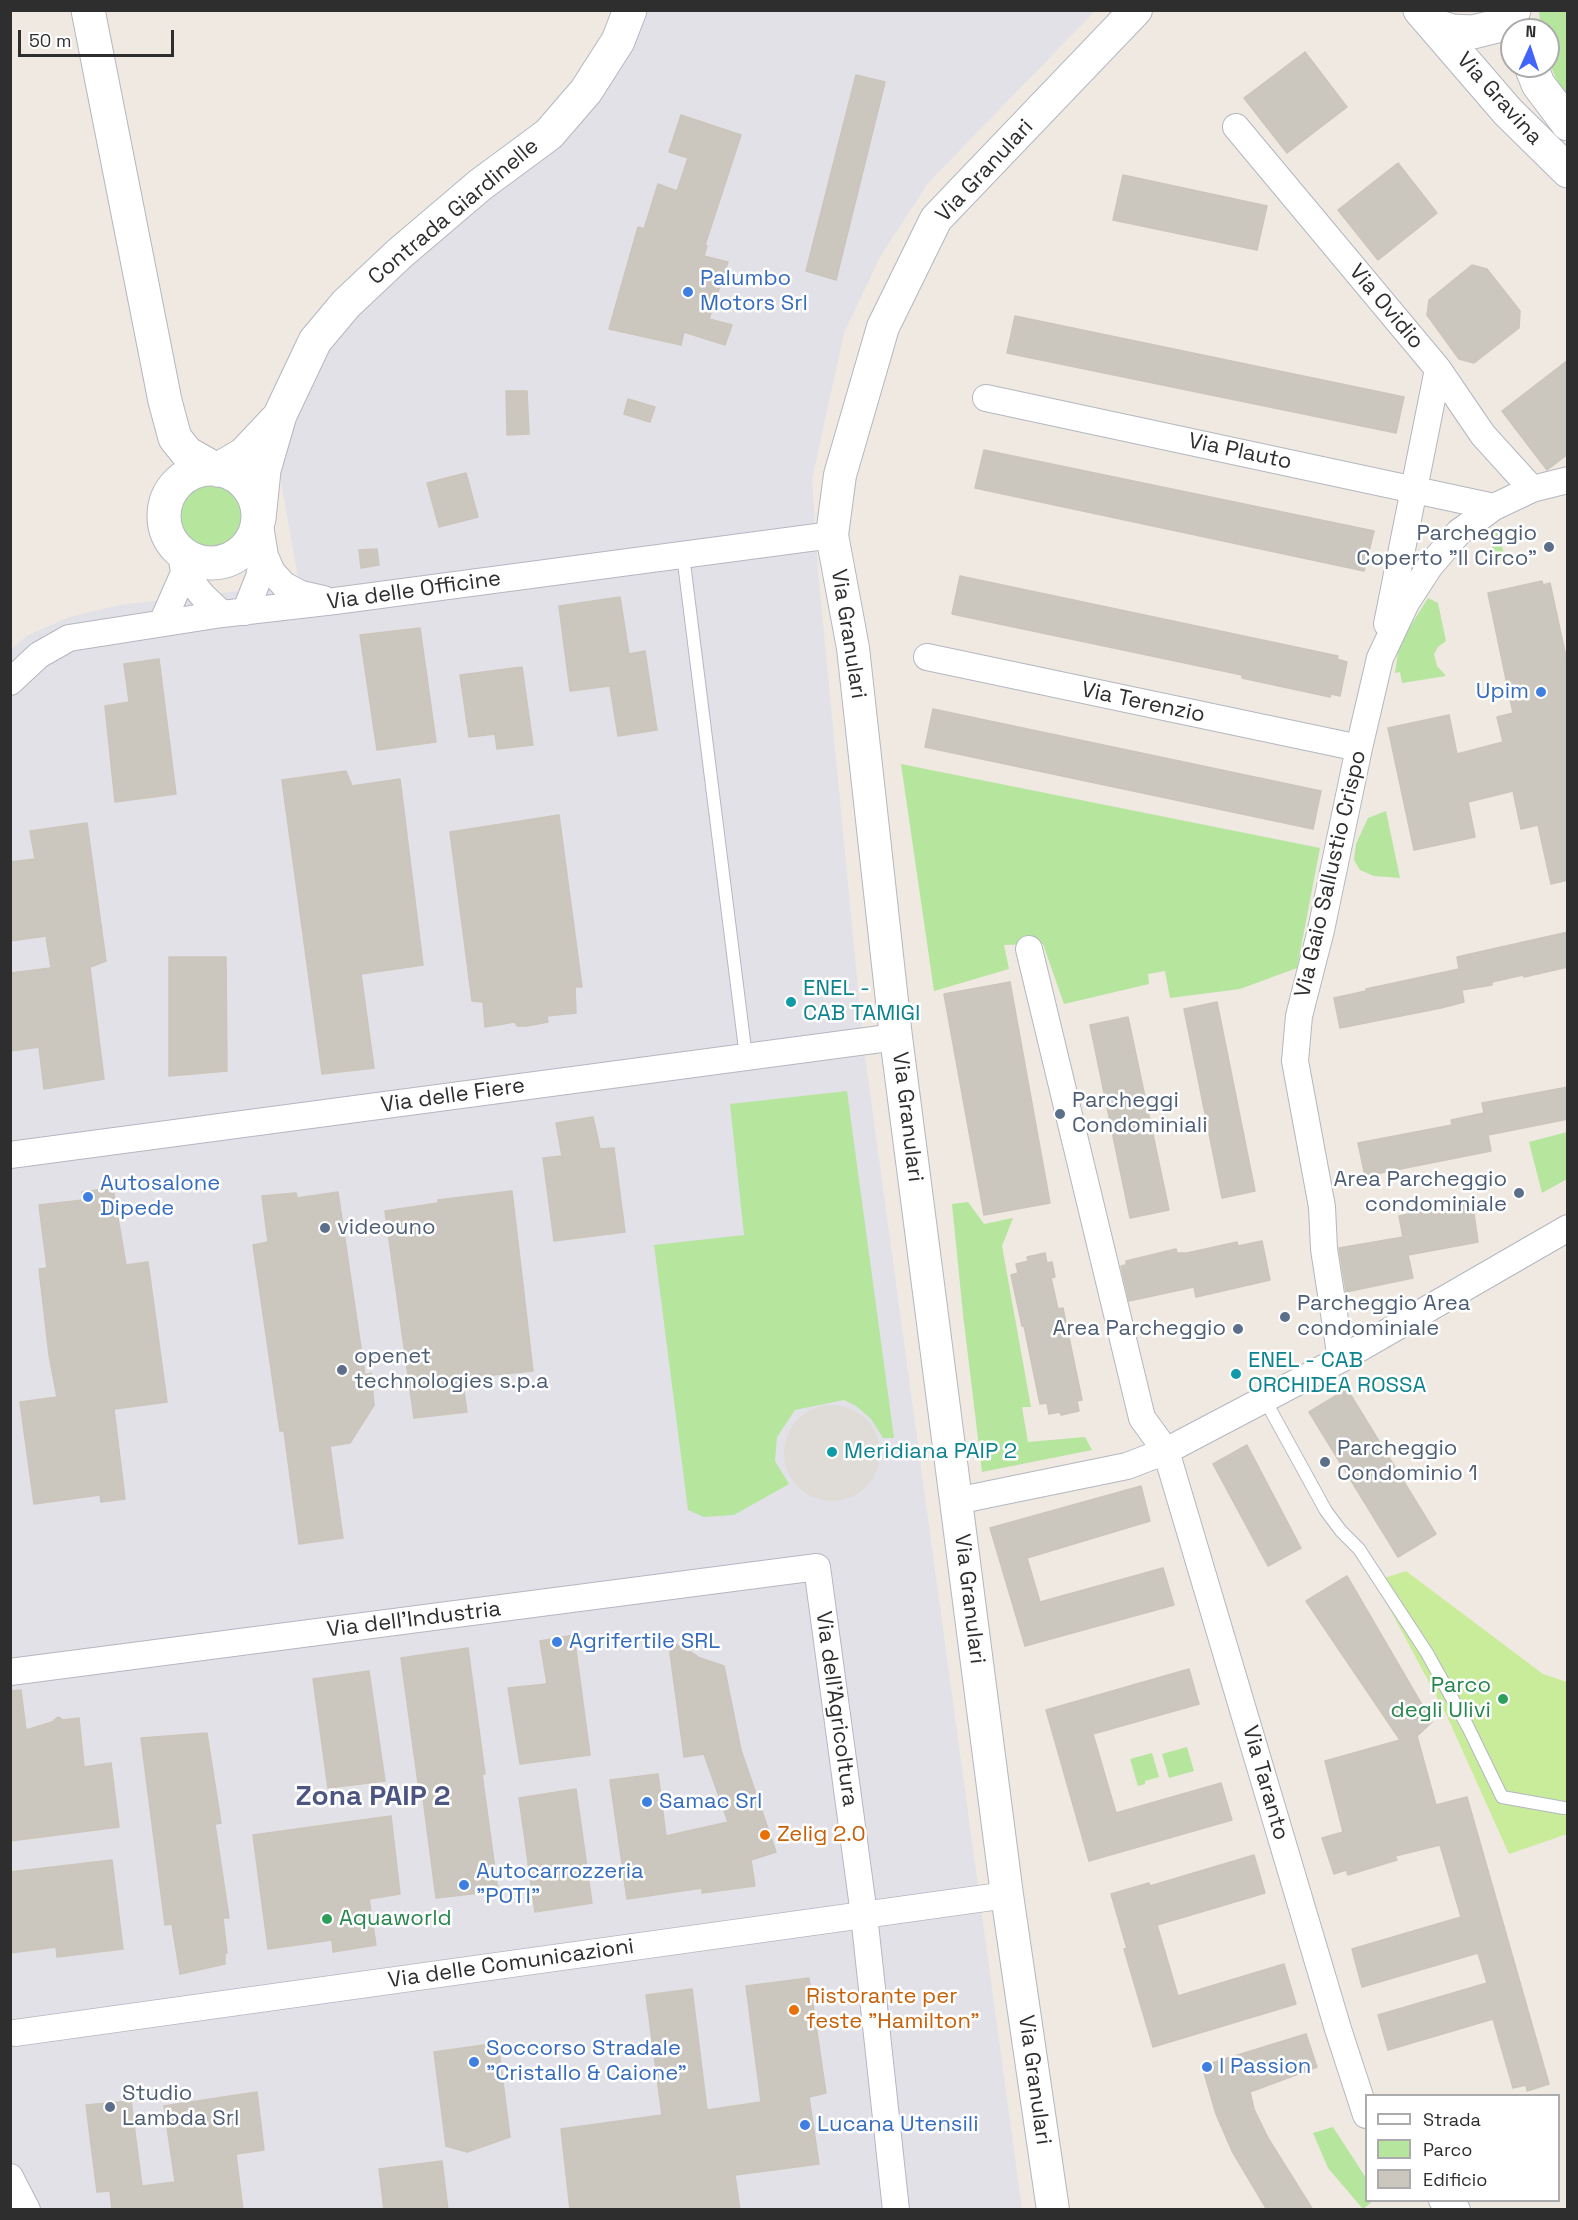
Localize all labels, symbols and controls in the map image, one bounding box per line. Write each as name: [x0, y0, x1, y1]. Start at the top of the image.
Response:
scale bar: [21, 18, 177, 56]
north arrow: [1500, 18, 1560, 78]
text: N: [1525, 21, 1537, 42]
text: 50 m: [29, 29, 71, 52]
street label: Via Gravina: [1451, 47, 1547, 151]
street label: Via Granulari: [931, 114, 1039, 228]
street label: Contrada Giardinelle: [364, 133, 544, 291]
street label: Via Ovidio: [1343, 259, 1429, 355]
place label: Palumbo Motors Srl: [700, 266, 808, 318]
marker: Palumbo Motors Srl: [681, 285, 695, 299]
street label: Via Plauto: [1186, 428, 1294, 476]
place label: Parcheggio Coperto "Il Circo": [1356, 521, 1537, 572]
marker: Parcheggio Coperto "Il Circo": [1542, 540, 1556, 554]
street label: Via delle Officine: [325, 566, 503, 616]
street label: Via Granulari: [825, 567, 871, 701]
street label: Via Terenzio: [1079, 677, 1207, 729]
place label: Upim: [1476, 679, 1529, 705]
marker: Upim: [1534, 685, 1548, 699]
street label: Via Gaio Sallustio Crispo: [1290, 748, 1372, 1000]
place label: ENEL - CAB TAMIGI: [803, 976, 920, 1028]
marker: ENEL - CAB TAMIGI: [784, 995, 798, 1009]
street label: Via Granulari: [886, 1050, 928, 1184]
street label: Via delle Fiere: [379, 1073, 527, 1119]
place label: Parcheggi Condominiali: [1072, 1088, 1208, 1140]
marker: Parcheggi Condominiali: [1053, 1107, 1067, 1121]
place label: Area Parcheggio condominiale: [1333, 1167, 1507, 1218]
place label: Autosalone Dipede: [100, 1171, 220, 1222]
marker: Area Parcheggio condominiale: [1512, 1186, 1526, 1200]
marker: Autosalone Dipede: [81, 1190, 95, 1204]
place label: videouno: [337, 1215, 436, 1241]
marker: videouno: [318, 1221, 332, 1235]
place label: Parcheggio Area condominiale: [1297, 1291, 1471, 1342]
marker: Parcheggio Area condominiale: [1278, 1310, 1292, 1324]
place label: Area Parcheggio: [1052, 1316, 1226, 1342]
marker: Area Parcheggio: [1231, 1322, 1245, 1336]
place label: openet technologies s.p.a: [354, 1344, 549, 1396]
place label: ENEL - CAB ORCHIDEA ROSSA: [1248, 1348, 1426, 1400]
marker: openet technologies s.p.a: [335, 1363, 349, 1377]
marker: ENEL - CAB ORCHIDEA ROSSA: [1229, 1367, 1243, 1381]
place label: Parcheggio Condominio 1: [1337, 1436, 1478, 1488]
place label: Meridiana PAIP 2: [844, 1439, 1017, 1465]
marker: Meridiana PAIP 2: [825, 1445, 839, 1459]
marker: Parcheggio Condominio 1: [1318, 1455, 1332, 1469]
street label: Via Granulari: [948, 1532, 990, 1666]
street label: Via dell'Industria: [325, 1596, 503, 1644]
street label: Via dell'Agricoltura: [809, 1610, 863, 1808]
place label: Agrifertile SRL: [569, 1629, 720, 1655]
marker: Agrifertile SRL: [550, 1635, 564, 1649]
place label: Parco degli Ulivi: [1391, 1673, 1491, 1724]
marker: Parco degli Ulivi: [1496, 1692, 1510, 1706]
street label: Via Taranto: [1236, 1723, 1294, 1843]
district label: Zona PAIP 2: [296, 1780, 450, 1814]
place label: Samac Srl: [659, 1789, 762, 1815]
marker: Samac Srl: [640, 1795, 654, 1809]
place label: Zelig 2.0: [777, 1822, 866, 1848]
marker: Zelig 2.0: [758, 1828, 772, 1842]
place label: Autocarrozzeria "POTI": [476, 1859, 644, 1910]
marker: Autocarrozzeria "POTI": [457, 1878, 471, 1892]
place label: Aquaworld: [339, 1906, 452, 1932]
marker: Aquaworld: [320, 1912, 334, 1926]
street label: Via delle Comunicazioni: [386, 1934, 636, 1994]
place label: Ristorante per feste "Hamilton": [806, 1984, 980, 2036]
marker: Ristorante per feste "Hamilton": [787, 2003, 801, 2017]
street label: Via Granulari: [1012, 2013, 1056, 2147]
place label: Soccorso Stradale "Cristallo & Caione": [486, 2036, 687, 2088]
place label: I Passion: [1219, 2054, 1311, 2080]
marker: Soccorso Stradale "Cristallo & Caione": [467, 2055, 481, 2069]
marker: I Passion: [1200, 2060, 1214, 2074]
place label: Studio Lambda Srl: [122, 2081, 239, 2132]
legend: [1365, 2094, 1560, 2202]
marker: Studio Lambda Srl: [103, 2100, 117, 2114]
text: Strada: [1423, 2108, 1481, 2131]
place label: Lucana Utensili: [817, 2112, 979, 2138]
marker: Lucana Utensili: [798, 2118, 812, 2132]
text: Parco: [1423, 2138, 1472, 2161]
text: Edificio: [1423, 2168, 1487, 2191]

